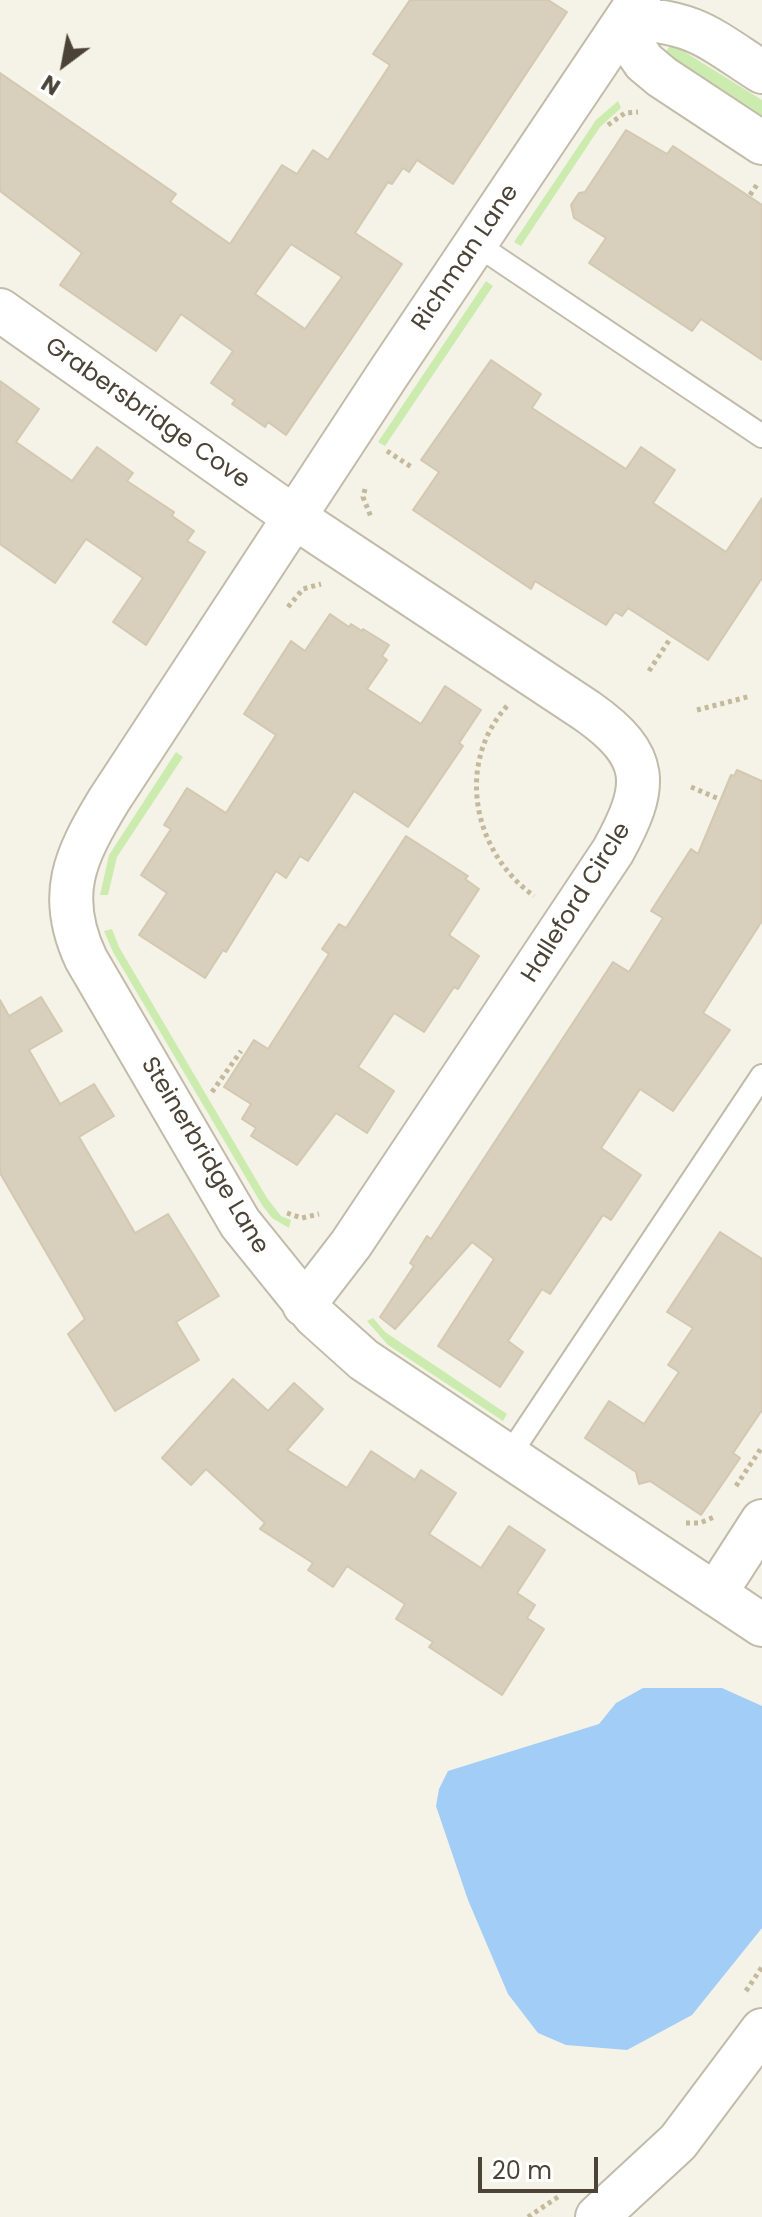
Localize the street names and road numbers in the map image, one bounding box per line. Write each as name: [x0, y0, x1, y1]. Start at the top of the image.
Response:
street label: Richman Lane: [407, 179, 525, 337]
street label: Grabersbridge Cove: [39, 332, 255, 496]
street label: Halleford Circle: [516, 818, 638, 988]
street label: Steinerbridge Lane: [134, 1052, 274, 1260]

